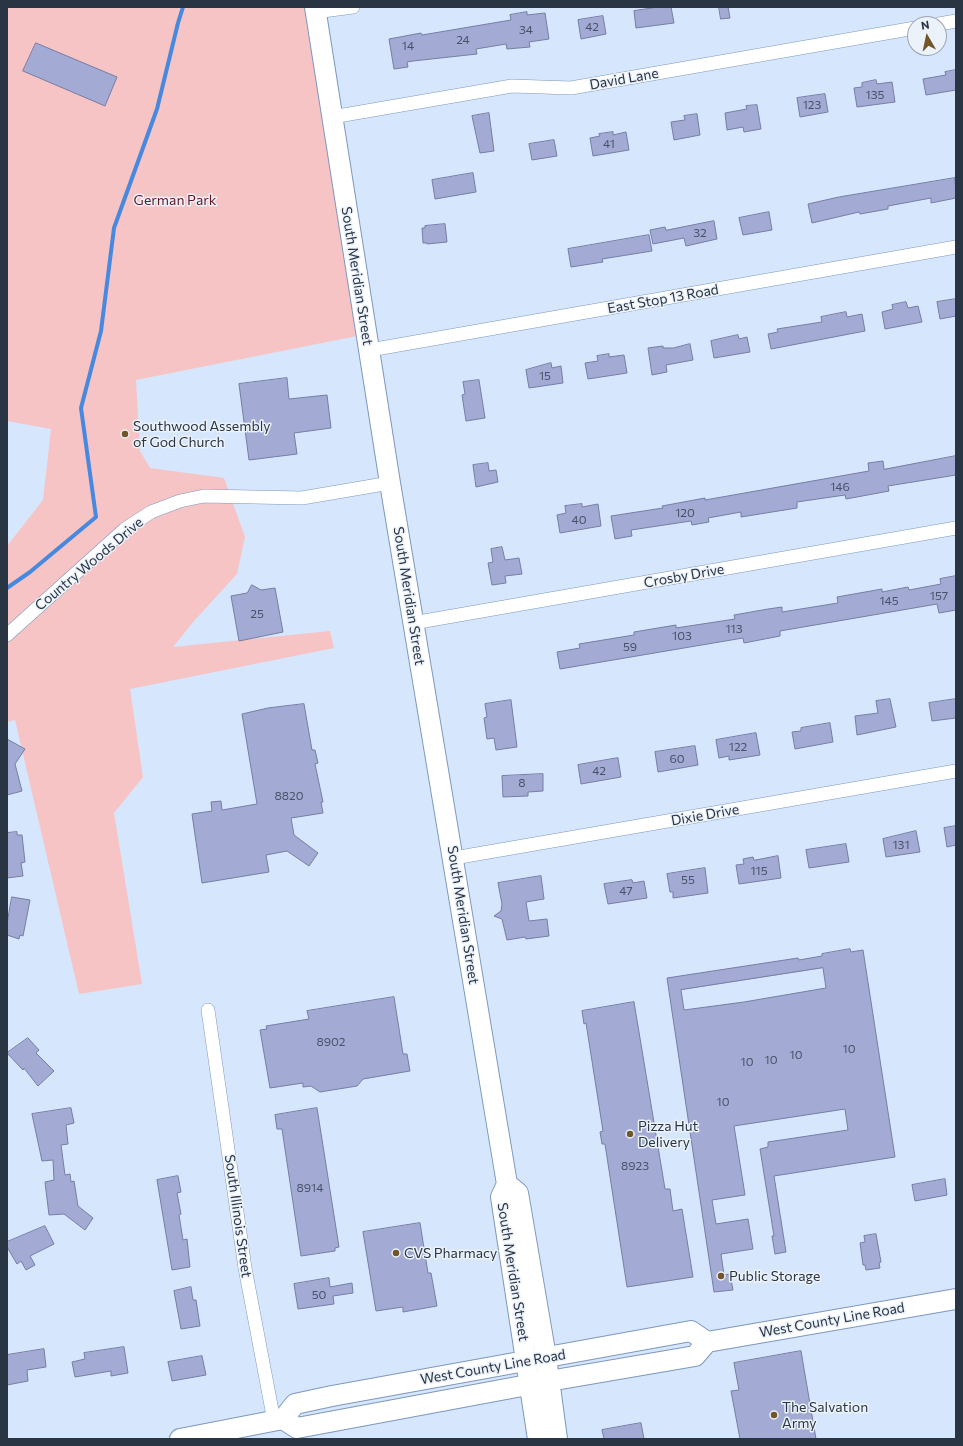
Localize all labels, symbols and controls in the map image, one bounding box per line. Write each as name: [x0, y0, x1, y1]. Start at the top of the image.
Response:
north arrow: [907, 16, 947, 56]
text: N: [920, 18, 930, 32]
house number: 42: [585, 20, 599, 34]
house number: 34: [519, 23, 533, 37]
house number: 24: [456, 33, 470, 47]
house number: 14: [402, 39, 414, 53]
street label: David Lane: [588, 65, 660, 93]
house number: 135: [866, 88, 884, 102]
house number: 123: [803, 98, 821, 112]
house number: 41: [603, 137, 615, 151]
park label: German Park: [134, 192, 216, 208]
street label: South Meridian Street: [338, 206, 376, 346]
house number: 32: [693, 226, 707, 240]
street label: East Stop 13 Road: [606, 281, 720, 317]
house number: 15: [539, 369, 551, 383]
place label: Southwood Assembly of God Church: [133, 418, 271, 450]
marker: Southwood Assembly of God Church: [120, 429, 130, 439]
house number: 146: [830, 480, 850, 494]
house number: 120: [675, 506, 695, 520]
house number: 40: [571, 513, 587, 527]
street label: Country Woods Drive: [31, 514, 147, 614]
street label: South Meridian Street: [390, 526, 428, 666]
street label: Crosby Drive: [642, 561, 726, 591]
house number: 157: [930, 589, 948, 603]
house number: 145: [879, 594, 899, 608]
house number: 25: [250, 607, 264, 621]
house number: 113: [725, 622, 743, 636]
house number: 103: [672, 629, 692, 643]
house number: 59: [623, 640, 637, 654]
house number: 122: [729, 740, 747, 754]
house number: 60: [669, 752, 685, 766]
house number: 42: [592, 764, 606, 778]
house number: 8: [518, 776, 526, 790]
house number: 8820: [275, 789, 303, 803]
street label: Dixie Drive: [670, 801, 740, 829]
house number: 131: [892, 838, 910, 852]
street label: South Meridian Street: [444, 845, 482, 985]
house number: 115: [750, 864, 768, 878]
house number: 55: [681, 873, 695, 887]
house number: 47: [619, 884, 633, 898]
house number: 8902: [316, 1035, 346, 1049]
house number: 10: [843, 1042, 855, 1056]
house number: 10: [790, 1048, 802, 1062]
house number: 10: [765, 1053, 777, 1067]
house number: 10: [741, 1055, 753, 1069]
house number: 10: [717, 1095, 729, 1109]
place label: Pizza Hut Delivery: [638, 1118, 698, 1150]
marker: Pizza Hut Delivery: [625, 1129, 635, 1139]
street label: South Illinois Street: [221, 1153, 255, 1279]
house number: 8923: [621, 1159, 649, 1173]
house number: 8914: [297, 1181, 323, 1195]
street label: South Meridian Street: [494, 1202, 532, 1342]
place label: CVS Pharmacy: [404, 1245, 497, 1261]
marker: CVS Pharmacy: [391, 1248, 401, 1258]
place label: Public Storage: [729, 1268, 820, 1284]
marker: Public Storage: [716, 1271, 726, 1281]
house number: 50: [312, 1288, 326, 1302]
street label: West County Line Road: [758, 1299, 906, 1341]
street label: West County Line Road: [419, 1346, 567, 1388]
place label: The Salvation Army: [782, 1399, 868, 1432]
marker: The Salvation Army: [769, 1410, 779, 1420]

